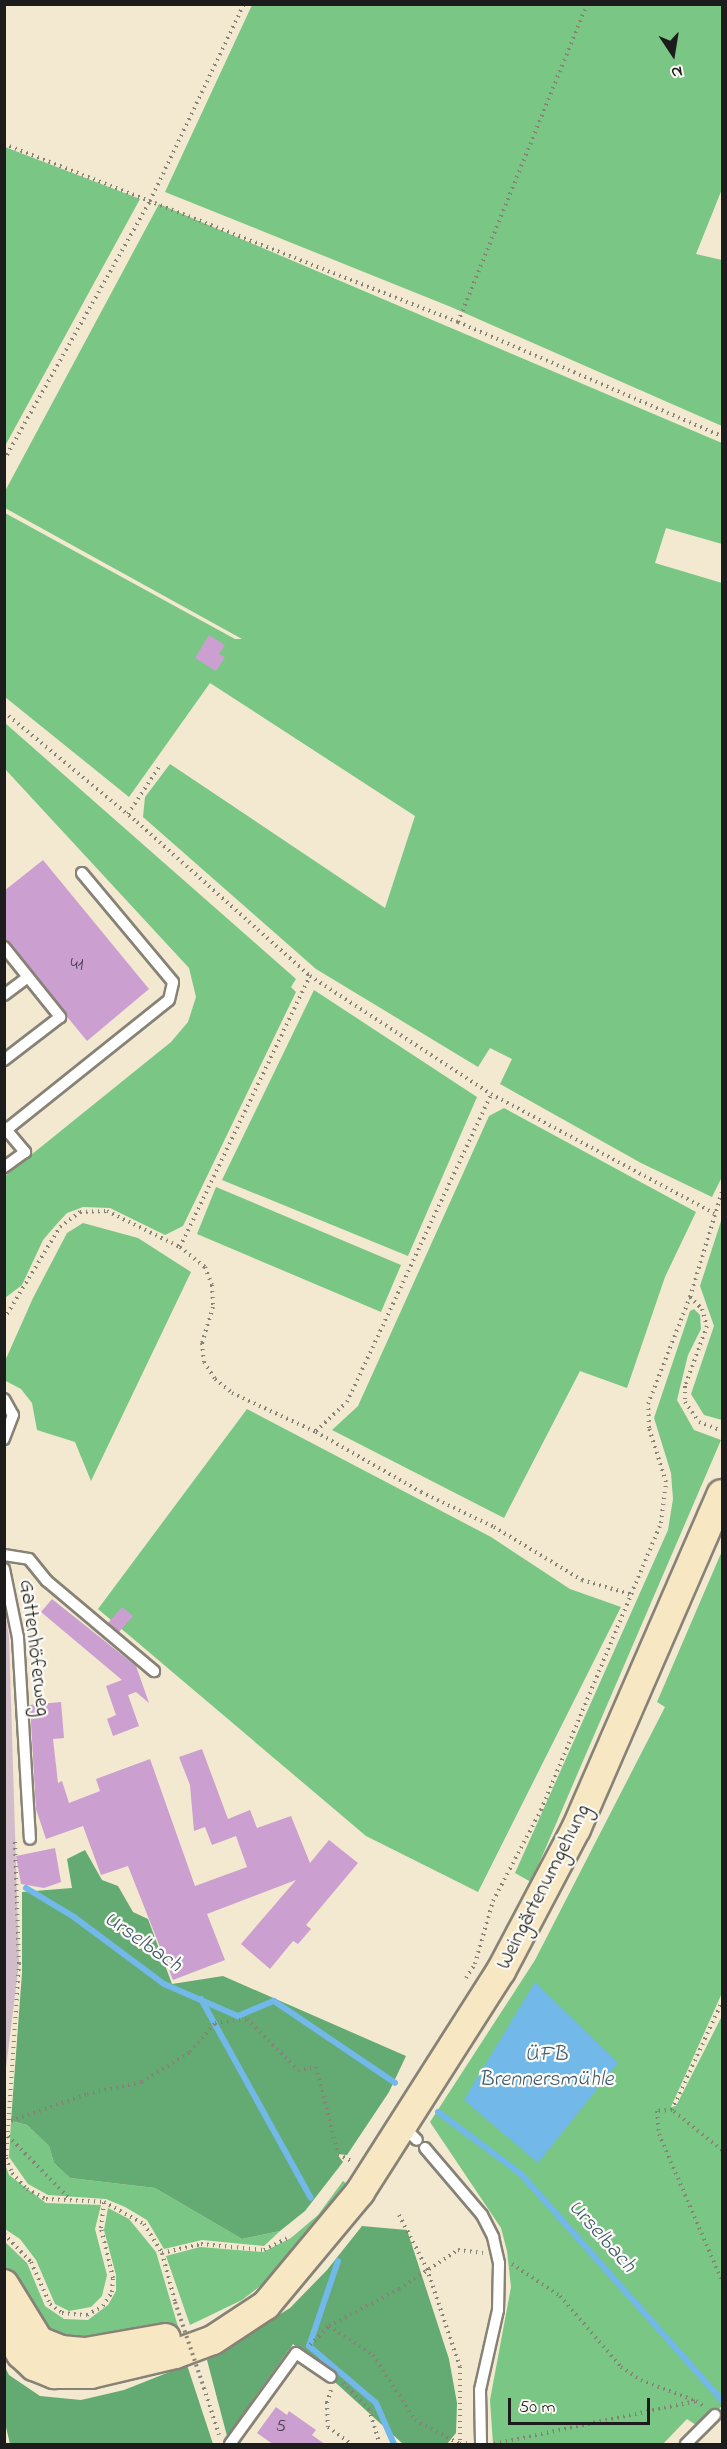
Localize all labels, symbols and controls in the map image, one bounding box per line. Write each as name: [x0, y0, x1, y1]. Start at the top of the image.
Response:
north arrow: [643, 24, 703, 84]
text: N: [669, 59, 685, 84]
house number: 41: [70, 954, 84, 976]
street label: Gattenhöferweg: [13, 1578, 55, 1718]
street label: Weingärtenumgehung: [491, 1800, 597, 1974]
water label: Urselbach: [98, 1907, 186, 1979]
water label: ÜFB Brennersmühle: [479, 2042, 613, 2094]
water label: Urselbach: [561, 2195, 641, 2279]
scale bar: [511, 2386, 654, 2424]
text: 50 m: [519, 2395, 556, 2421]
house number: 5: [276, 2416, 286, 2438]

